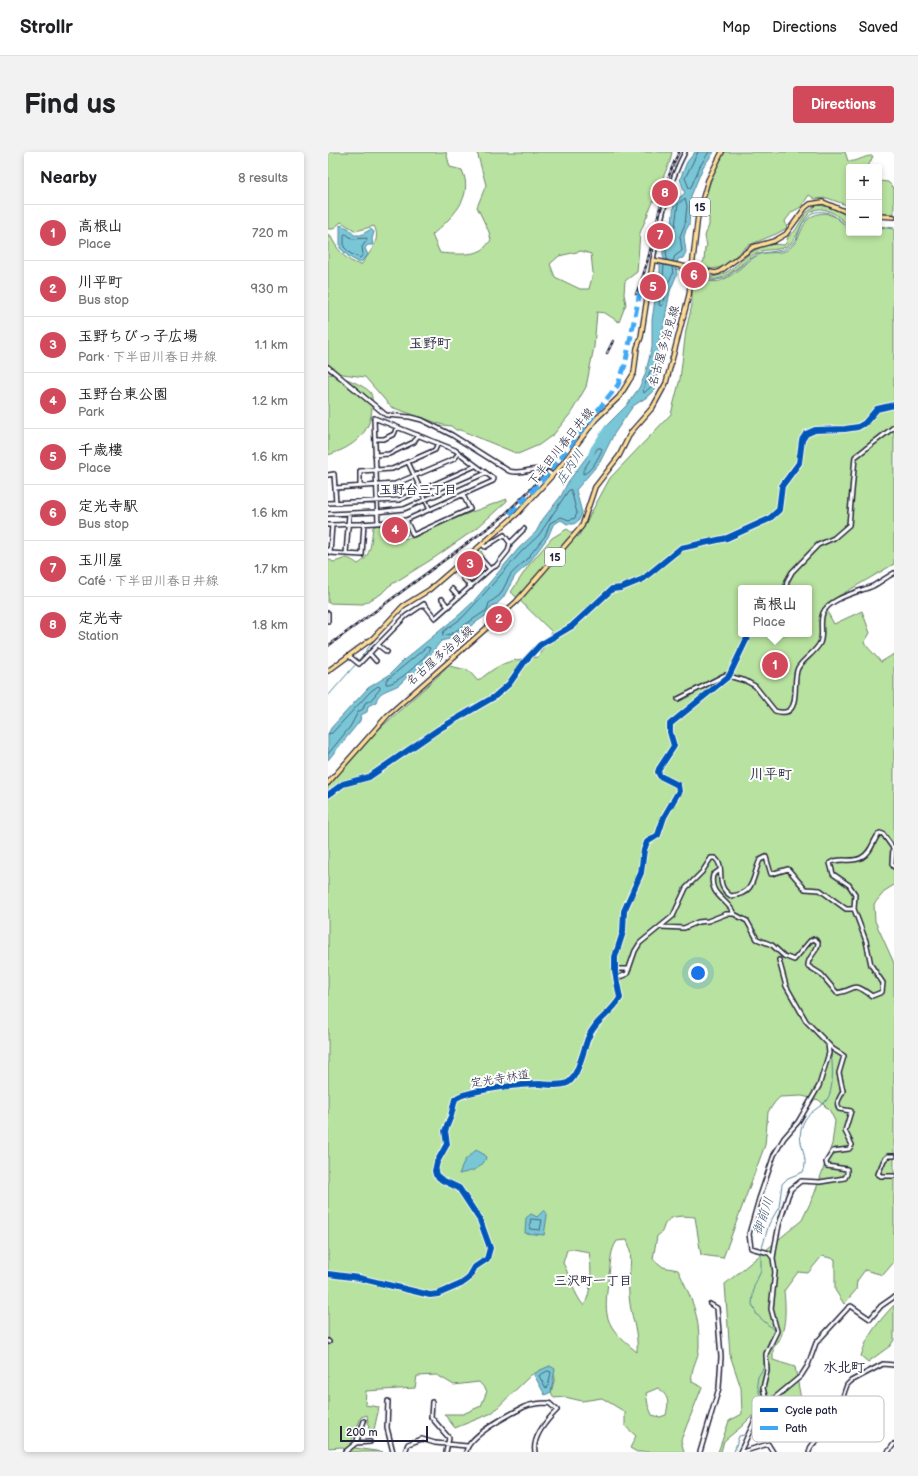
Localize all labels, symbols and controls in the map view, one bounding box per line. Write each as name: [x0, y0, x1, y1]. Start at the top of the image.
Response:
text: Strollr: [20, 16, 73, 39]
text: Map: [722, 19, 750, 36]
text: Directions: [772, 19, 837, 36]
text: Saved: [859, 19, 898, 36]
button: Directions: [793, 86, 894, 123]
text: Find us: [24, 88, 116, 121]
map controls: [846, 164, 882, 236]
button: +: [846, 164, 882, 200]
text: Nearby: [40, 168, 97, 188]
text: 8 results: [238, 170, 288, 186]
pin: 8: [652, 178, 678, 208]
road number: 15: [690, 198, 710, 216]
button: −: [846, 200, 882, 236]
text: 高根山: [78, 217, 123, 236]
pin: 7: [647, 221, 673, 251]
text: 1: [50, 225, 56, 241]
text: 720 m: [252, 225, 288, 241]
text: Place: [78, 236, 111, 252]
pin: 6: [681, 260, 707, 290]
pin: 5: [640, 272, 666, 302]
text: 川平町: [78, 273, 123, 292]
text: 2: [49, 281, 57, 297]
text: 930 m: [251, 281, 288, 297]
text: Bus stop: [78, 292, 129, 308]
street label: 名古屋多治見線: [645, 304, 683, 388]
text: 玉野ちびっ子広場: [78, 327, 198, 346]
district label: 玉野町: [409, 335, 451, 352]
text: 3: [49, 337, 57, 353]
text: 1.1 km: [255, 337, 288, 353]
text: Park · 下半田川春日井線: [78, 349, 217, 365]
text: 玉野台東公園: [78, 385, 168, 404]
text: 4: [49, 393, 57, 409]
text: 1.2 km: [252, 393, 288, 409]
text: Park: [78, 404, 104, 420]
street label: 下半田川春日井線: [525, 405, 597, 489]
text: 千歳樓: [78, 441, 123, 460]
water label: 庄内川: [552, 446, 588, 488]
text: 5: [49, 449, 57, 465]
text: 1.6 km: [252, 449, 288, 465]
text: Place: [78, 460, 111, 476]
district label: 玉野台三丁目: [379, 482, 457, 498]
text: 定光寺駅: [78, 497, 138, 516]
text: 6: [49, 505, 57, 521]
text: 1.6 km: [252, 505, 288, 521]
pin: 4: [382, 515, 408, 545]
text: Bus stop: [78, 516, 129, 532]
road number: 15: [545, 548, 565, 566]
pin: 3: [457, 549, 483, 579]
text: 玉川屋: [78, 551, 123, 570]
text: 7: [49, 561, 57, 577]
text: 1.7 km: [254, 561, 288, 577]
text: Café · 下半田川春日井線: [78, 573, 218, 589]
popup: [738, 585, 812, 637]
text: 高根山: [752, 595, 798, 614]
pin: 2: [486, 604, 512, 634]
text: 定光寺: [78, 609, 123, 628]
text: Place: [752, 614, 785, 630]
text: 8: [49, 617, 57, 633]
text: 1.8 km: [252, 617, 288, 633]
street label: 名古屋多治見線: [403, 623, 477, 689]
text: Station: [78, 628, 119, 644]
pin: 1: [762, 650, 788, 680]
district label: 川平町: [750, 766, 792, 783]
your location: [688, 963, 708, 983]
street label: 定光寺林道: [469, 1067, 531, 1091]
water label: 御前川: [749, 1195, 777, 1237]
district label: 三沢町一丁目: [554, 1273, 632, 1289]
district label: 水北町: [823, 1359, 865, 1376]
legend: [752, 1396, 884, 1442]
text: Cycle path: [785, 1404, 837, 1417]
text: Path: [785, 1422, 807, 1435]
scale bar: [340, 1424, 428, 1443]
text: 200 m: [346, 1426, 378, 1439]

